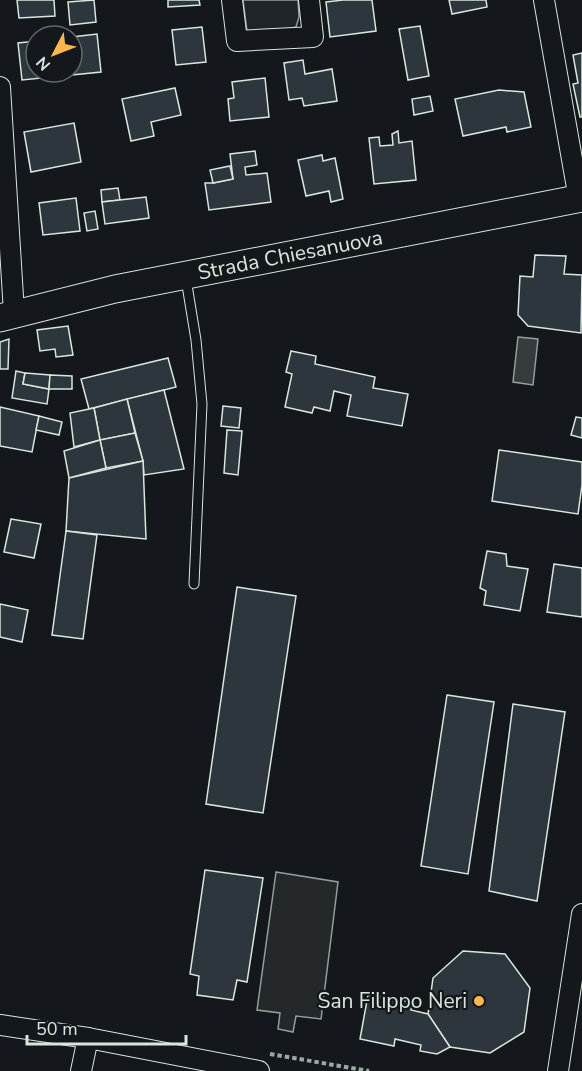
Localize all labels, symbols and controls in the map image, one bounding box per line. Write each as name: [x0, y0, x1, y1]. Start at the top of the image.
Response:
north arrow: [24, 24, 84, 84]
text: N: [31, 52, 56, 75]
street label: Strada Chiesanuova: [195, 223, 385, 287]
place label: San Filippo Neri: [318, 987, 467, 1015]
marker: San Filippo Neri: [472, 994, 486, 1008]
scale bar: [27, 1008, 186, 1046]
text: 50 m: [36, 1017, 78, 1041]

